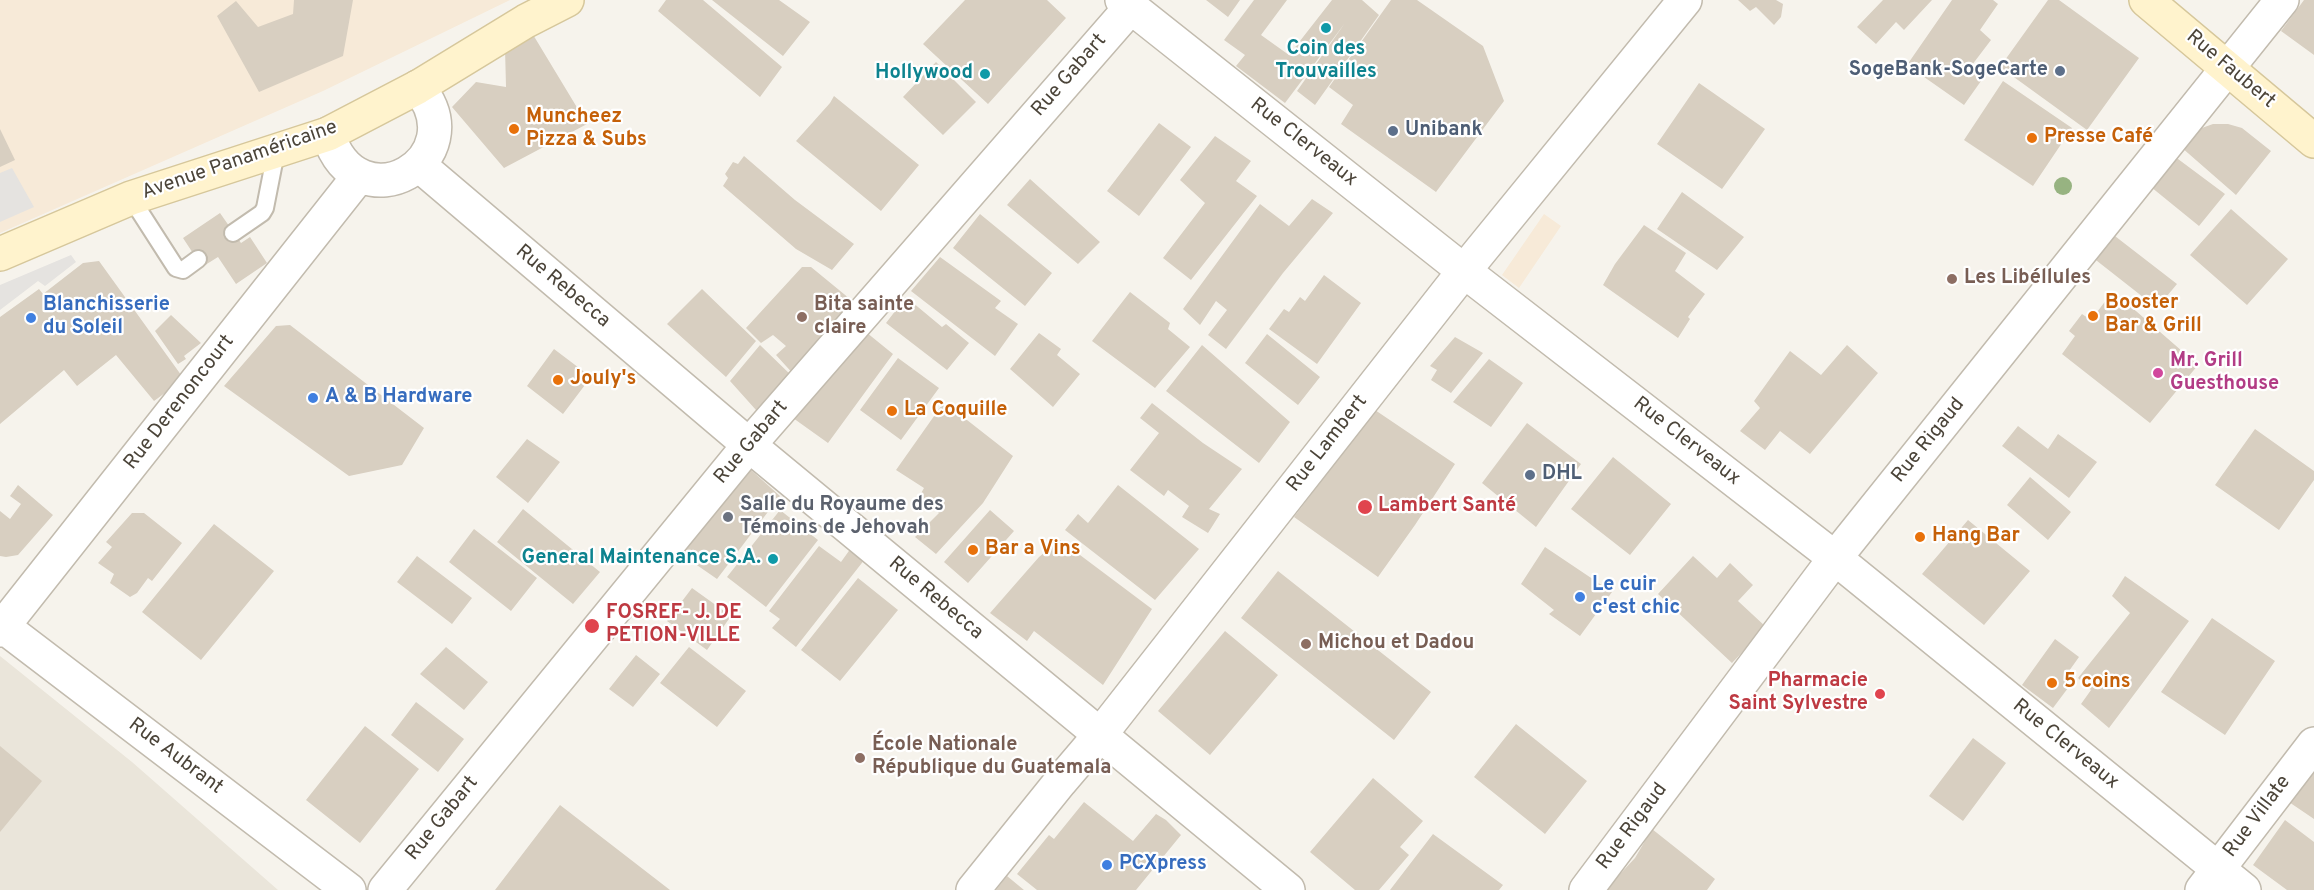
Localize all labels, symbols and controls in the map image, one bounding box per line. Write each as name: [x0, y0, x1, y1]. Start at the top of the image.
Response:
marker: Coin des Trouvailles: [1319, 21, 1333, 35]
street label: Rue Faubert: [2180, 26, 2280, 114]
street label: Rue Gabart: [1028, 30, 1112, 122]
place label: Coin des Trouvailles: [1275, 38, 1377, 85]
place label: SogeBank-SogeCarte: [1849, 59, 2048, 83]
place label: Hollywood: [875, 62, 973, 86]
marker: SogeBank-SogeCarte: [2053, 64, 2067, 78]
marker: Hollywood: [978, 67, 992, 81]
street label: Rue Clerveaux: [1244, 94, 1362, 192]
place label: Muncheez Pizza & Subs: [526, 106, 647, 153]
street label: Avenue Panaméricaine: [139, 116, 341, 206]
place label: Unibank: [1405, 119, 1483, 143]
marker: Muncheez Pizza & Subs: [507, 122, 521, 136]
marker: Unibank: [1386, 124, 1400, 138]
place label: Presse Café: [2044, 126, 2153, 150]
marker: Presse Café: [2025, 131, 2039, 145]
street label: Rue Rebecca: [510, 240, 614, 334]
place label: Les Libéllules: [1964, 267, 2091, 291]
marker: Les Libéllules: [1945, 272, 1959, 286]
place label: Booster Bar & Grill: [2105, 292, 2202, 339]
place label: Blanchisserie du Soleil: [43, 294, 170, 341]
place label: Bita sainte claire: [814, 294, 914, 341]
marker: Booster Bar & Grill: [2086, 309, 2100, 323]
marker: Bita sainte claire: [795, 310, 809, 324]
marker: Blanchisserie du Soleil: [24, 311, 38, 325]
street label: Rue Derenoncourt: [120, 331, 240, 475]
place label: Mr. Grill Guesthouse: [2170, 350, 2279, 397]
marker: Mr. Grill Guesthouse: [2151, 366, 2165, 380]
place label: Jouly's: [570, 368, 636, 392]
marker: Jouly's: [551, 373, 565, 387]
place label: A & B Hardware: [325, 386, 472, 410]
marker: A & B Hardware: [306, 391, 320, 405]
street label: Rue Lambert: [1283, 391, 1373, 497]
street label: Rue Clerveaux: [1627, 393, 1745, 491]
street label: Rue Rigaud: [1887, 394, 1971, 488]
street label: Rue Gabart: [710, 396, 794, 490]
place label: La Coquille: [904, 399, 1007, 423]
marker: La Coquille: [885, 404, 899, 418]
place label: DHL: [1542, 463, 1582, 487]
marker: DHL: [1523, 468, 1537, 482]
place label: Salle du Royaume des Témoins de Jehovah: [740, 494, 944, 541]
place label: Lambert Santé: [1378, 495, 1516, 519]
marker: Lambert Santé: [1356, 498, 1374, 516]
marker: Salle du Royaume des Témoins de Jehovah: [721, 510, 735, 524]
place label: Hang Bar: [1932, 525, 2020, 549]
marker: Hang Bar: [1913, 530, 1927, 544]
place label: Bar a Vins: [985, 538, 1081, 562]
marker: Bar a Vins: [966, 543, 980, 557]
place label: General Maintenance S.A.: [522, 547, 761, 571]
marker: General Maintenance S.A.: [766, 552, 780, 566]
street label: Rue Rebecca: [883, 552, 987, 646]
place label: Le cuir c'est chic: [1592, 574, 1680, 621]
marker: Le cuir c'est chic: [1573, 590, 1587, 604]
place label: FOSREF- J. DE PETION-VILLE: [606, 602, 742, 649]
marker: FOSREF- J. DE PETION-VILLE: [583, 617, 601, 635]
place label: Michou et Dadou: [1318, 632, 1474, 656]
marker: Michou et Dadou: [1299, 637, 1313, 651]
place label: Pharmacie Saint Sylvestre: [1728, 670, 1868, 717]
place label: 5 coins: [2064, 671, 2131, 695]
marker: 5 coins: [2045, 676, 2059, 690]
marker: Pharmacie Saint Sylvestre: [1873, 687, 1887, 701]
street label: Rue Clerveaux: [2007, 695, 2123, 795]
street label: Rue Aubrant: [123, 714, 227, 800]
place label: École Nationale République du Guatemala: [872, 734, 1111, 781]
marker: École Nationale République du Guatemala: [853, 751, 867, 765]
street label: Rue Villate: [2219, 771, 2297, 863]
street label: Rue Gabart: [402, 772, 484, 866]
street label: Rue Rigaud: [1593, 779, 1673, 875]
place label: PCXpress: [1119, 853, 1207, 877]
marker: PCXpress: [1100, 858, 1114, 872]

